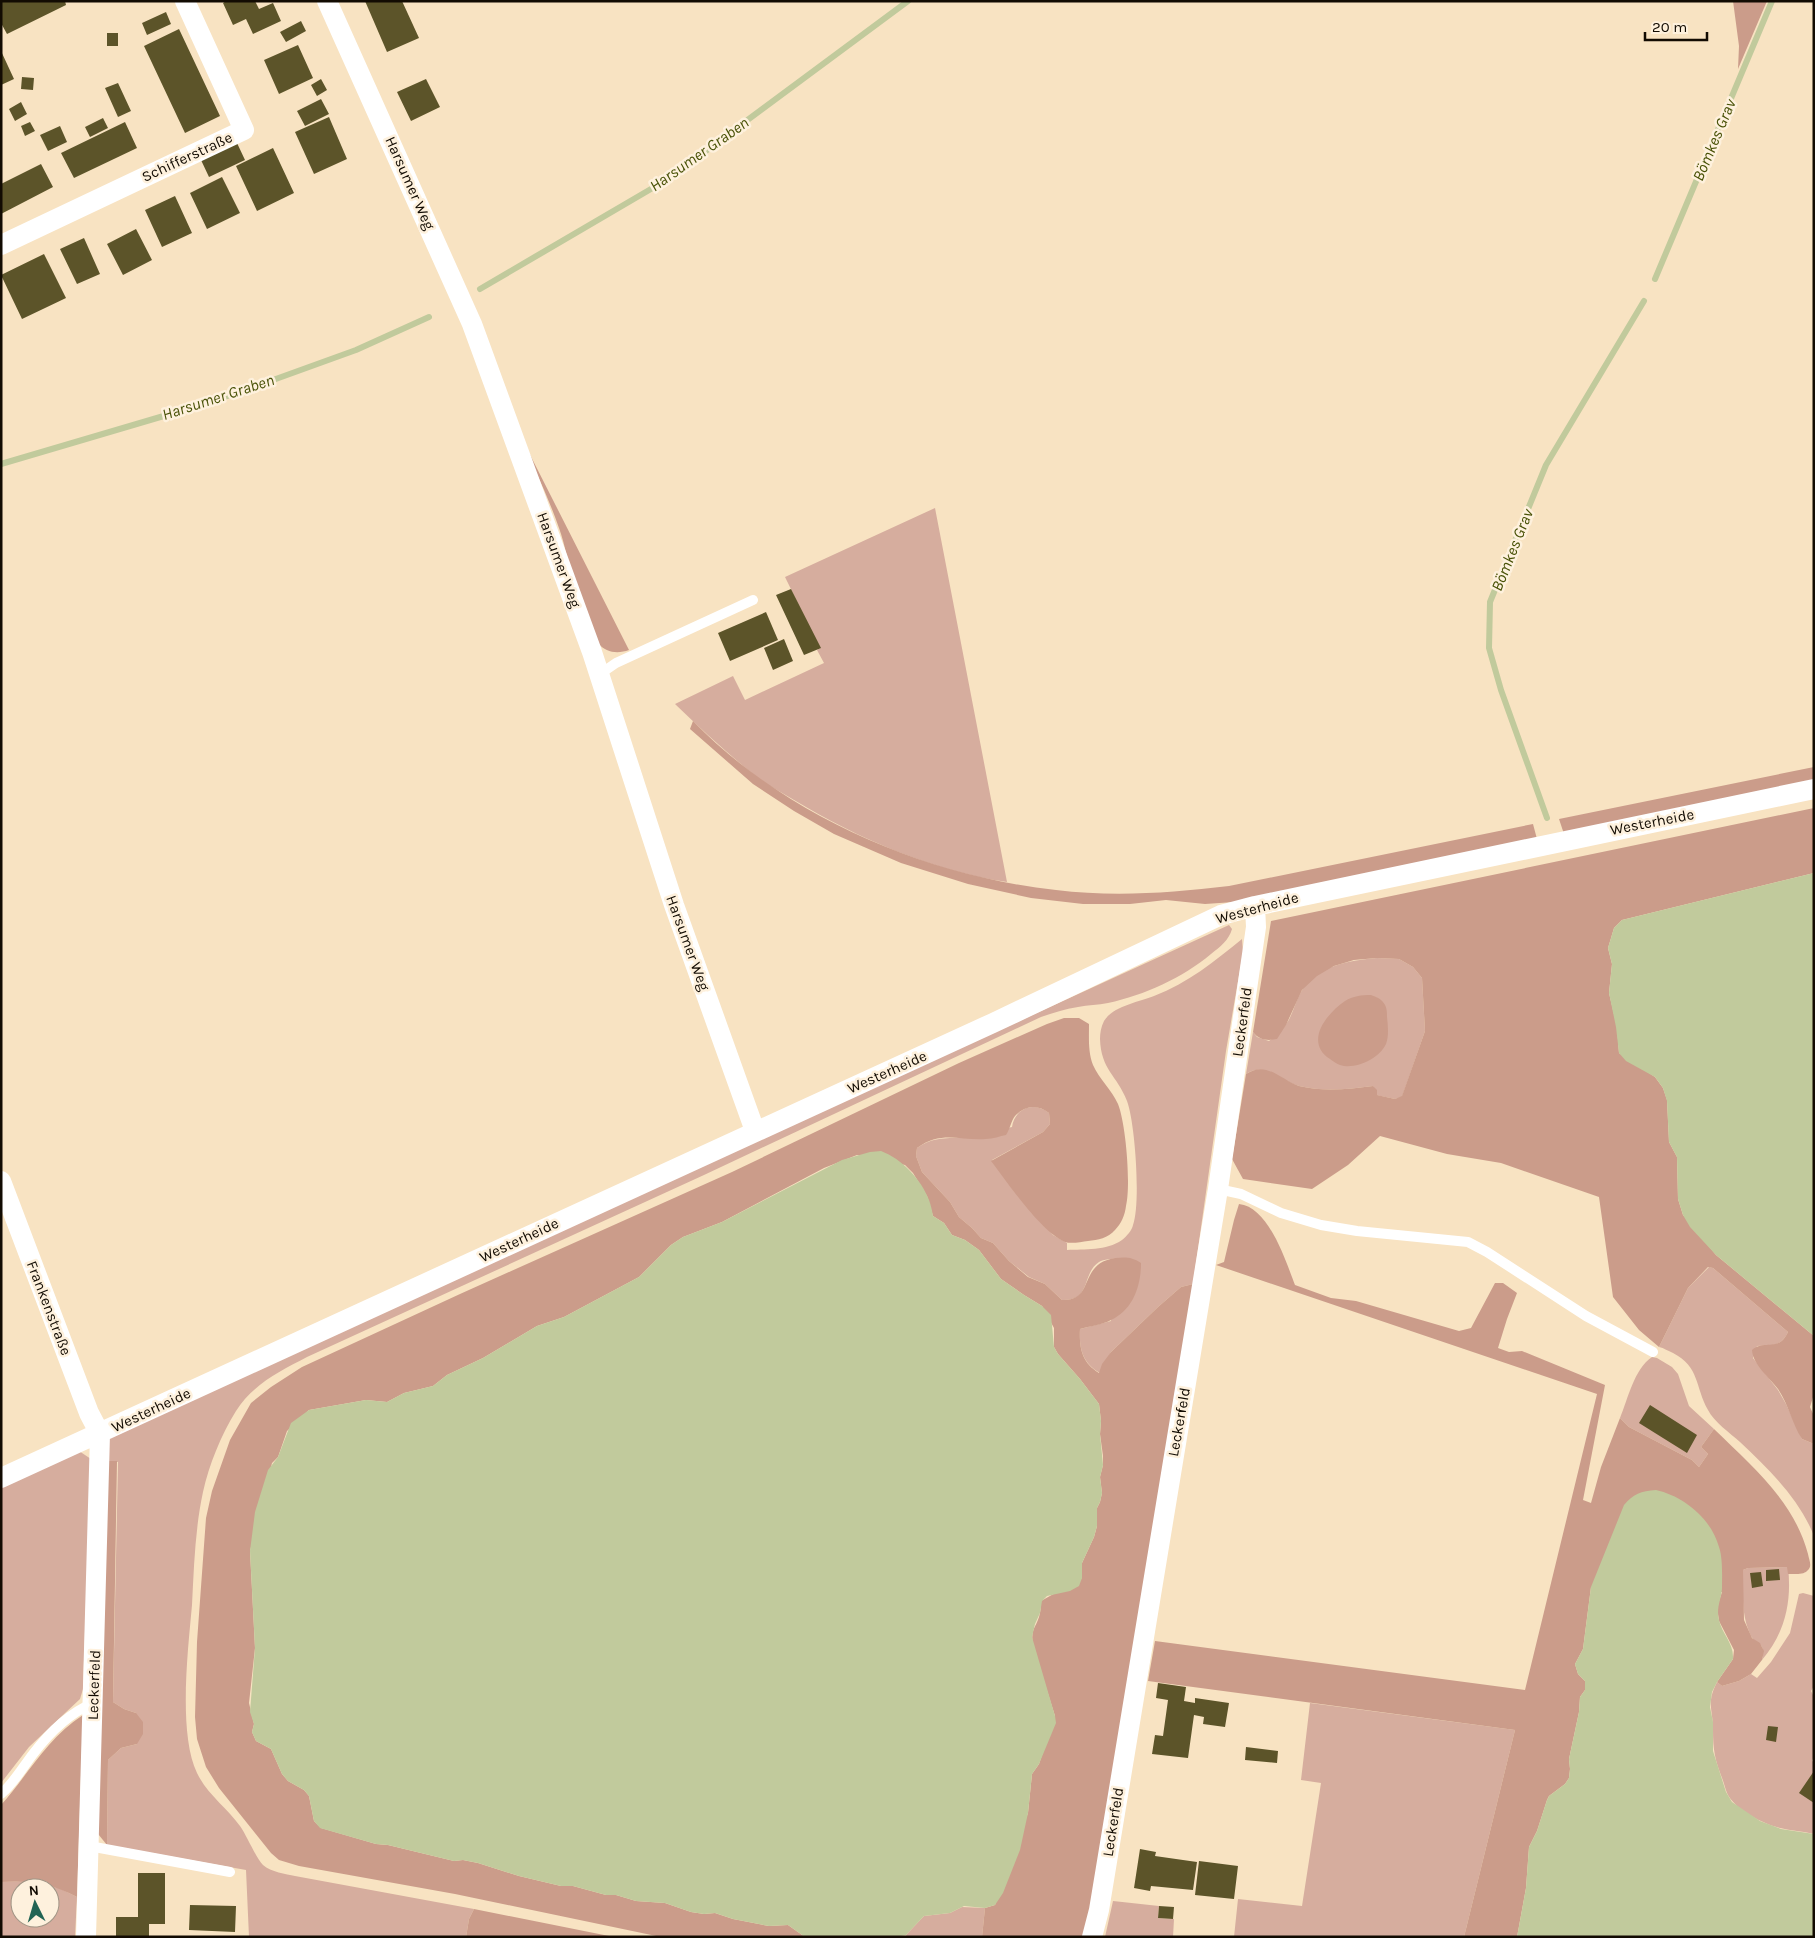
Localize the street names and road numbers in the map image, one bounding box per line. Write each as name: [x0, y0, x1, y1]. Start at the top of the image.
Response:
street label: Schifferstraße: [139, 128, 235, 186]
street label: Harsumer Weg: [381, 133, 439, 233]
street label: Harsumer Weg: [533, 510, 585, 611]
street label: Westerheide: [1609, 805, 1695, 839]
street label: Westerheide: [1214, 888, 1300, 928]
street label: Harsumer Weg: [662, 893, 714, 994]
street label: Leckerfeld: [1228, 986, 1256, 1058]
street label: Westerheide: [844, 1046, 930, 1098]
street label: Westerheide: [477, 1214, 561, 1266]
street label: Frankenstraße: [23, 1258, 75, 1358]
street label: Westerheide: [109, 1384, 193, 1436]
street label: Leckerfeld: [1164, 1386, 1194, 1458]
street label: Leckerfeld: [84, 1650, 104, 1720]
street label: Leckerfeld: [1099, 1786, 1127, 1858]

